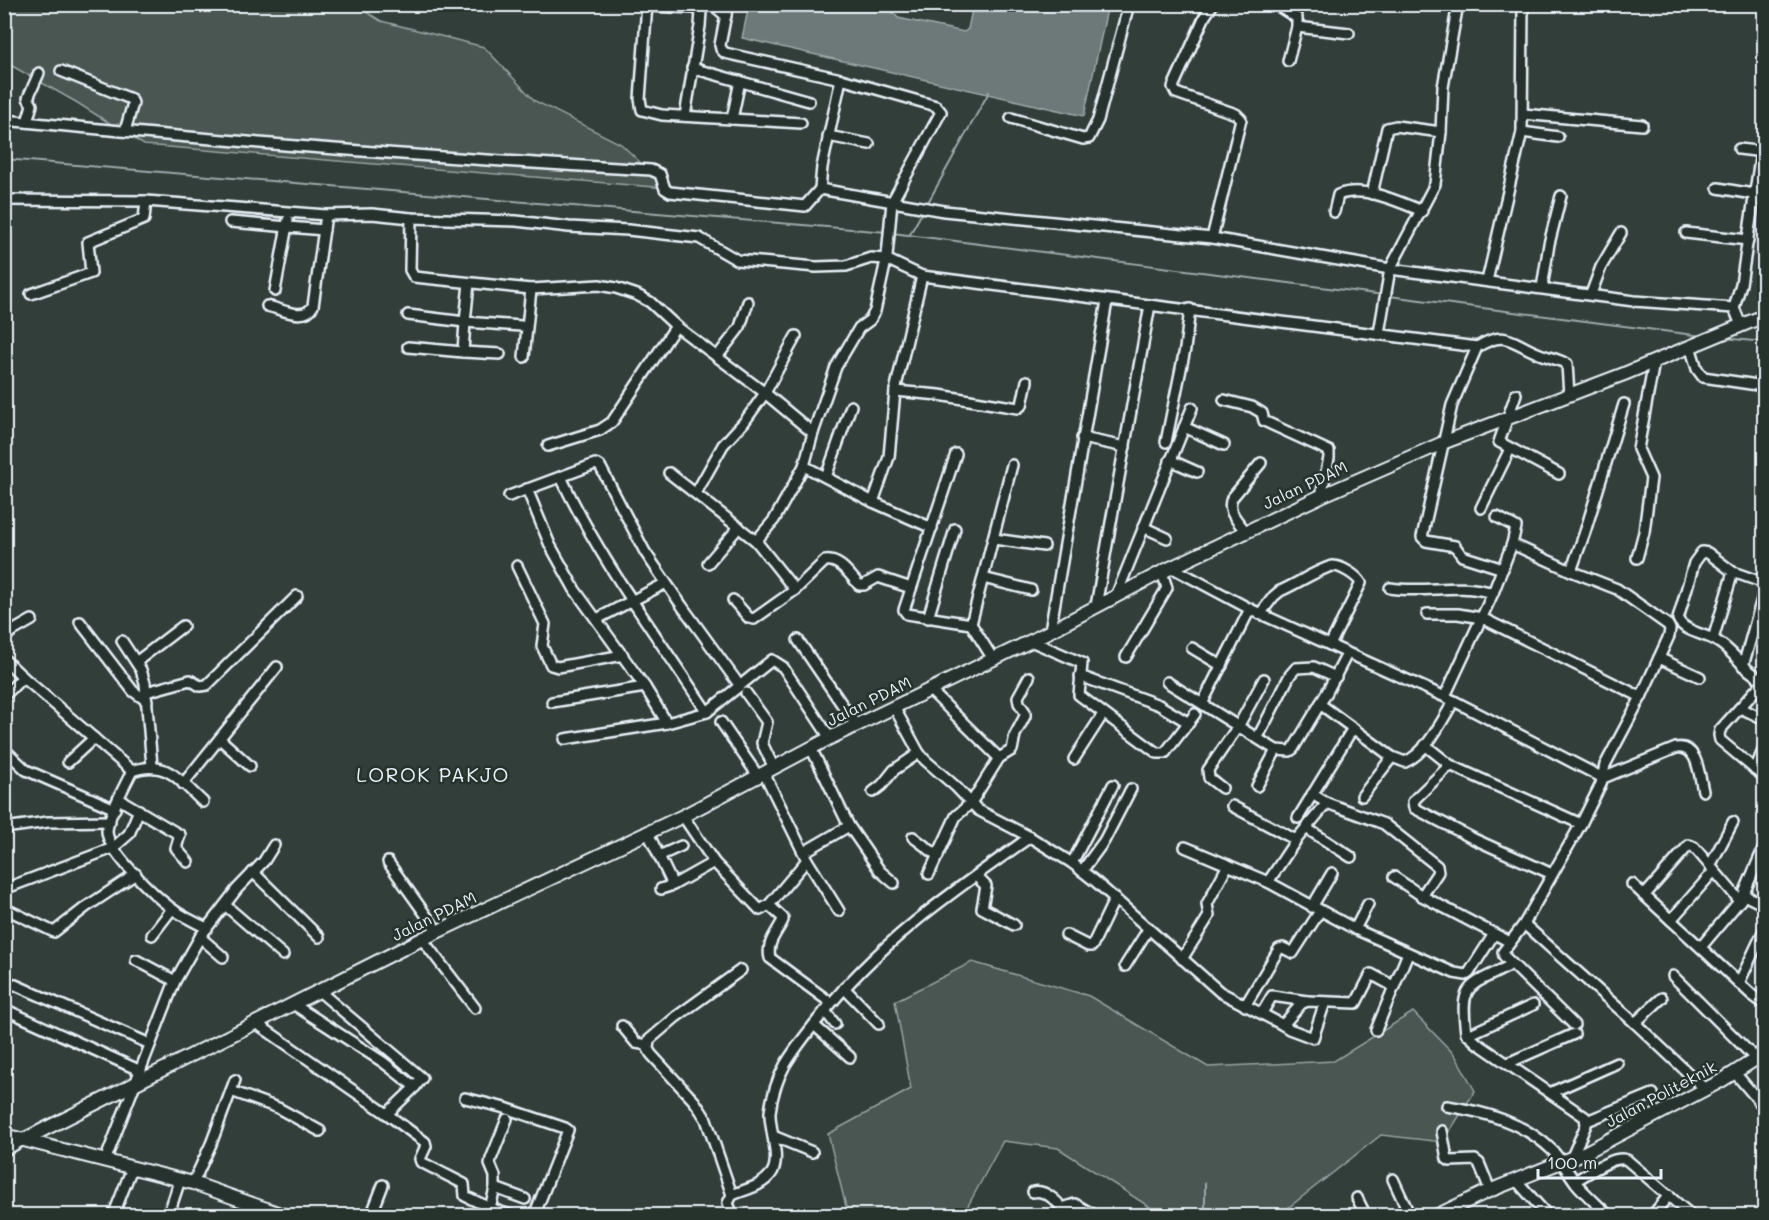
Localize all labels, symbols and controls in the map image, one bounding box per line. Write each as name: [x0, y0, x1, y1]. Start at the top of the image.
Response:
street label: Jalan PDAM: [1259, 456, 1351, 513]
street label: Jalan PDAM: [823, 671, 914, 730]
district label: LOROK PAKJO: [356, 761, 510, 787]
street label: Jalan PDAM: [388, 886, 479, 945]
street label: Jalan Politeknik: [1602, 1056, 1720, 1132]
scale bar: [1538, 1142, 1661, 1180]
text: 100 m: [1547, 1150, 1597, 1174]

